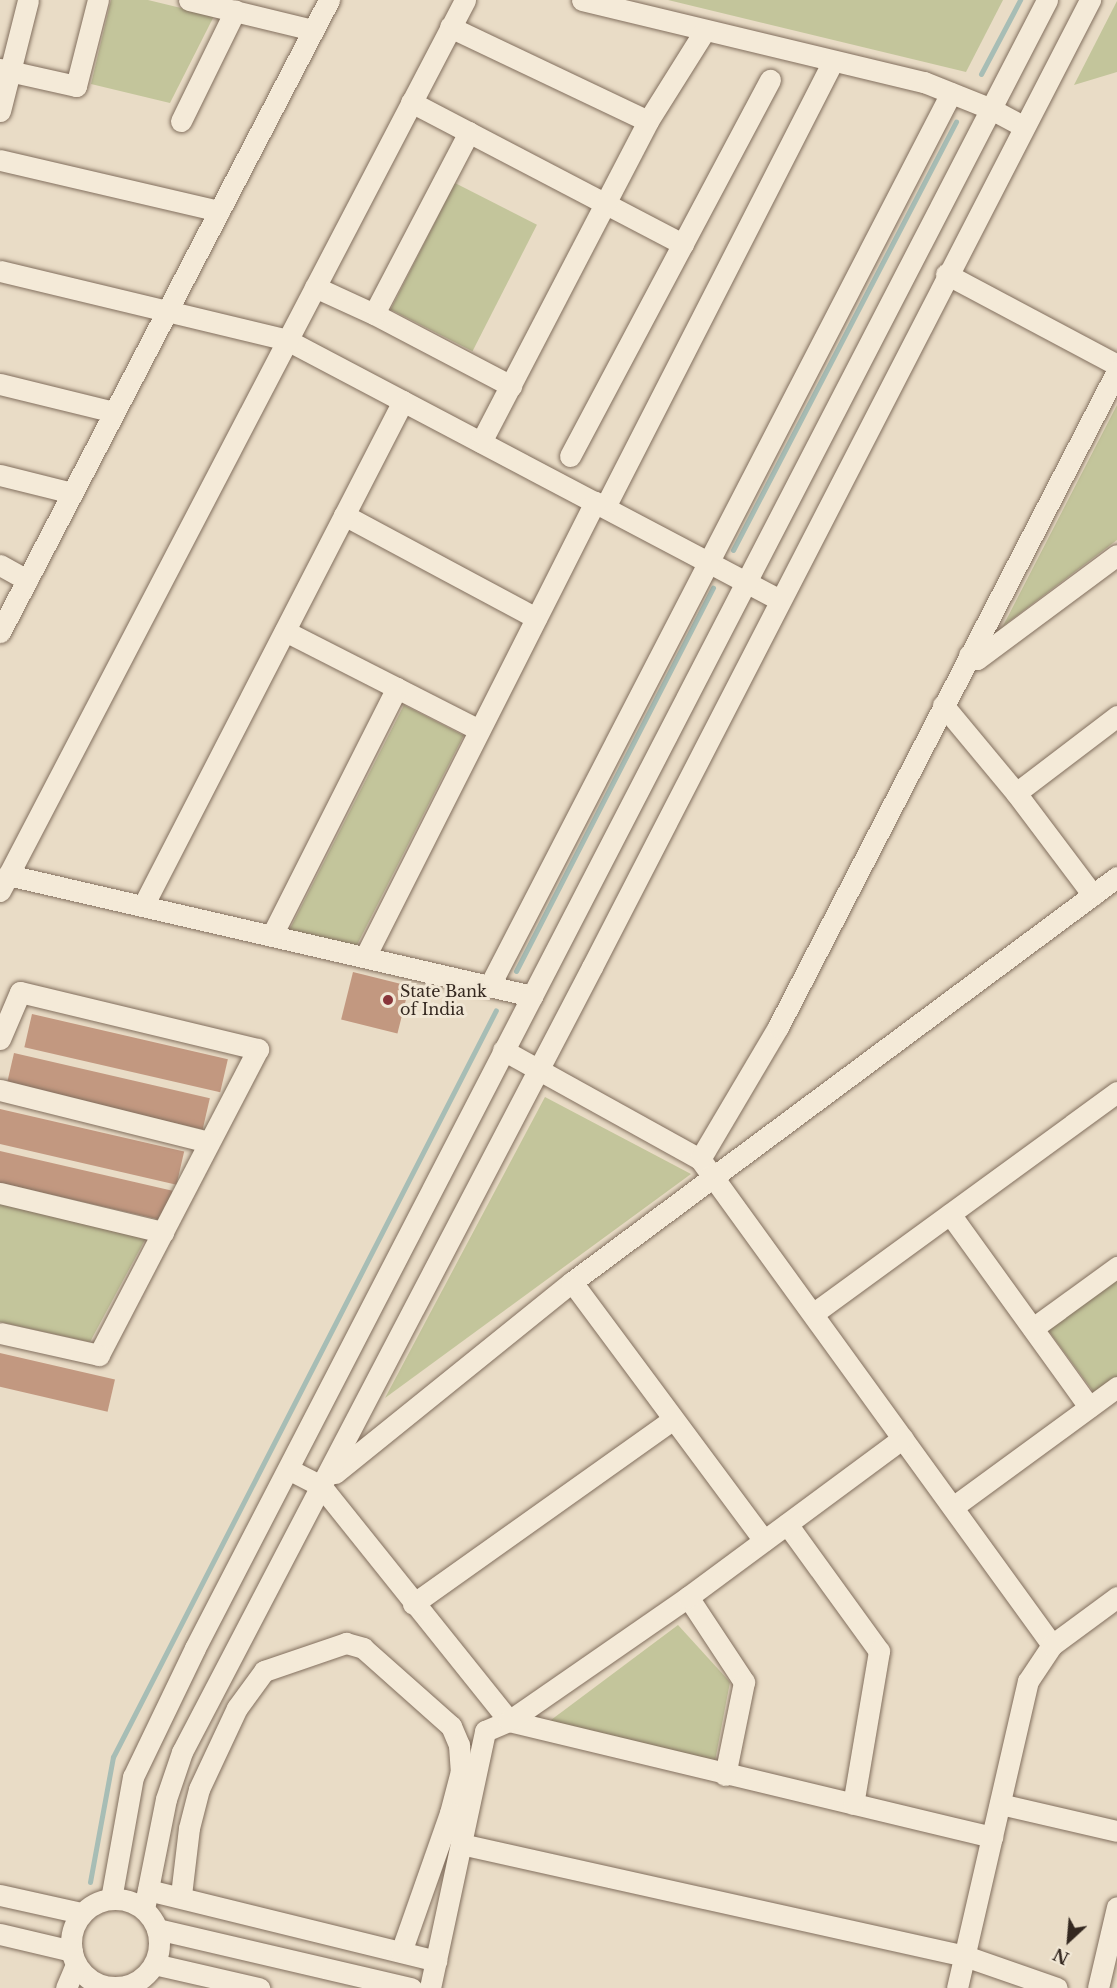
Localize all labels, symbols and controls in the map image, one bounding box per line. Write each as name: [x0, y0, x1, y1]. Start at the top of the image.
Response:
place label: State Bank of India: [400, 981, 487, 1019]
marker: State Bank of India: [381, 993, 395, 1007]
north arrow: [1039, 1910, 1099, 1970]
text: N: [1050, 1944, 1072, 1968]

